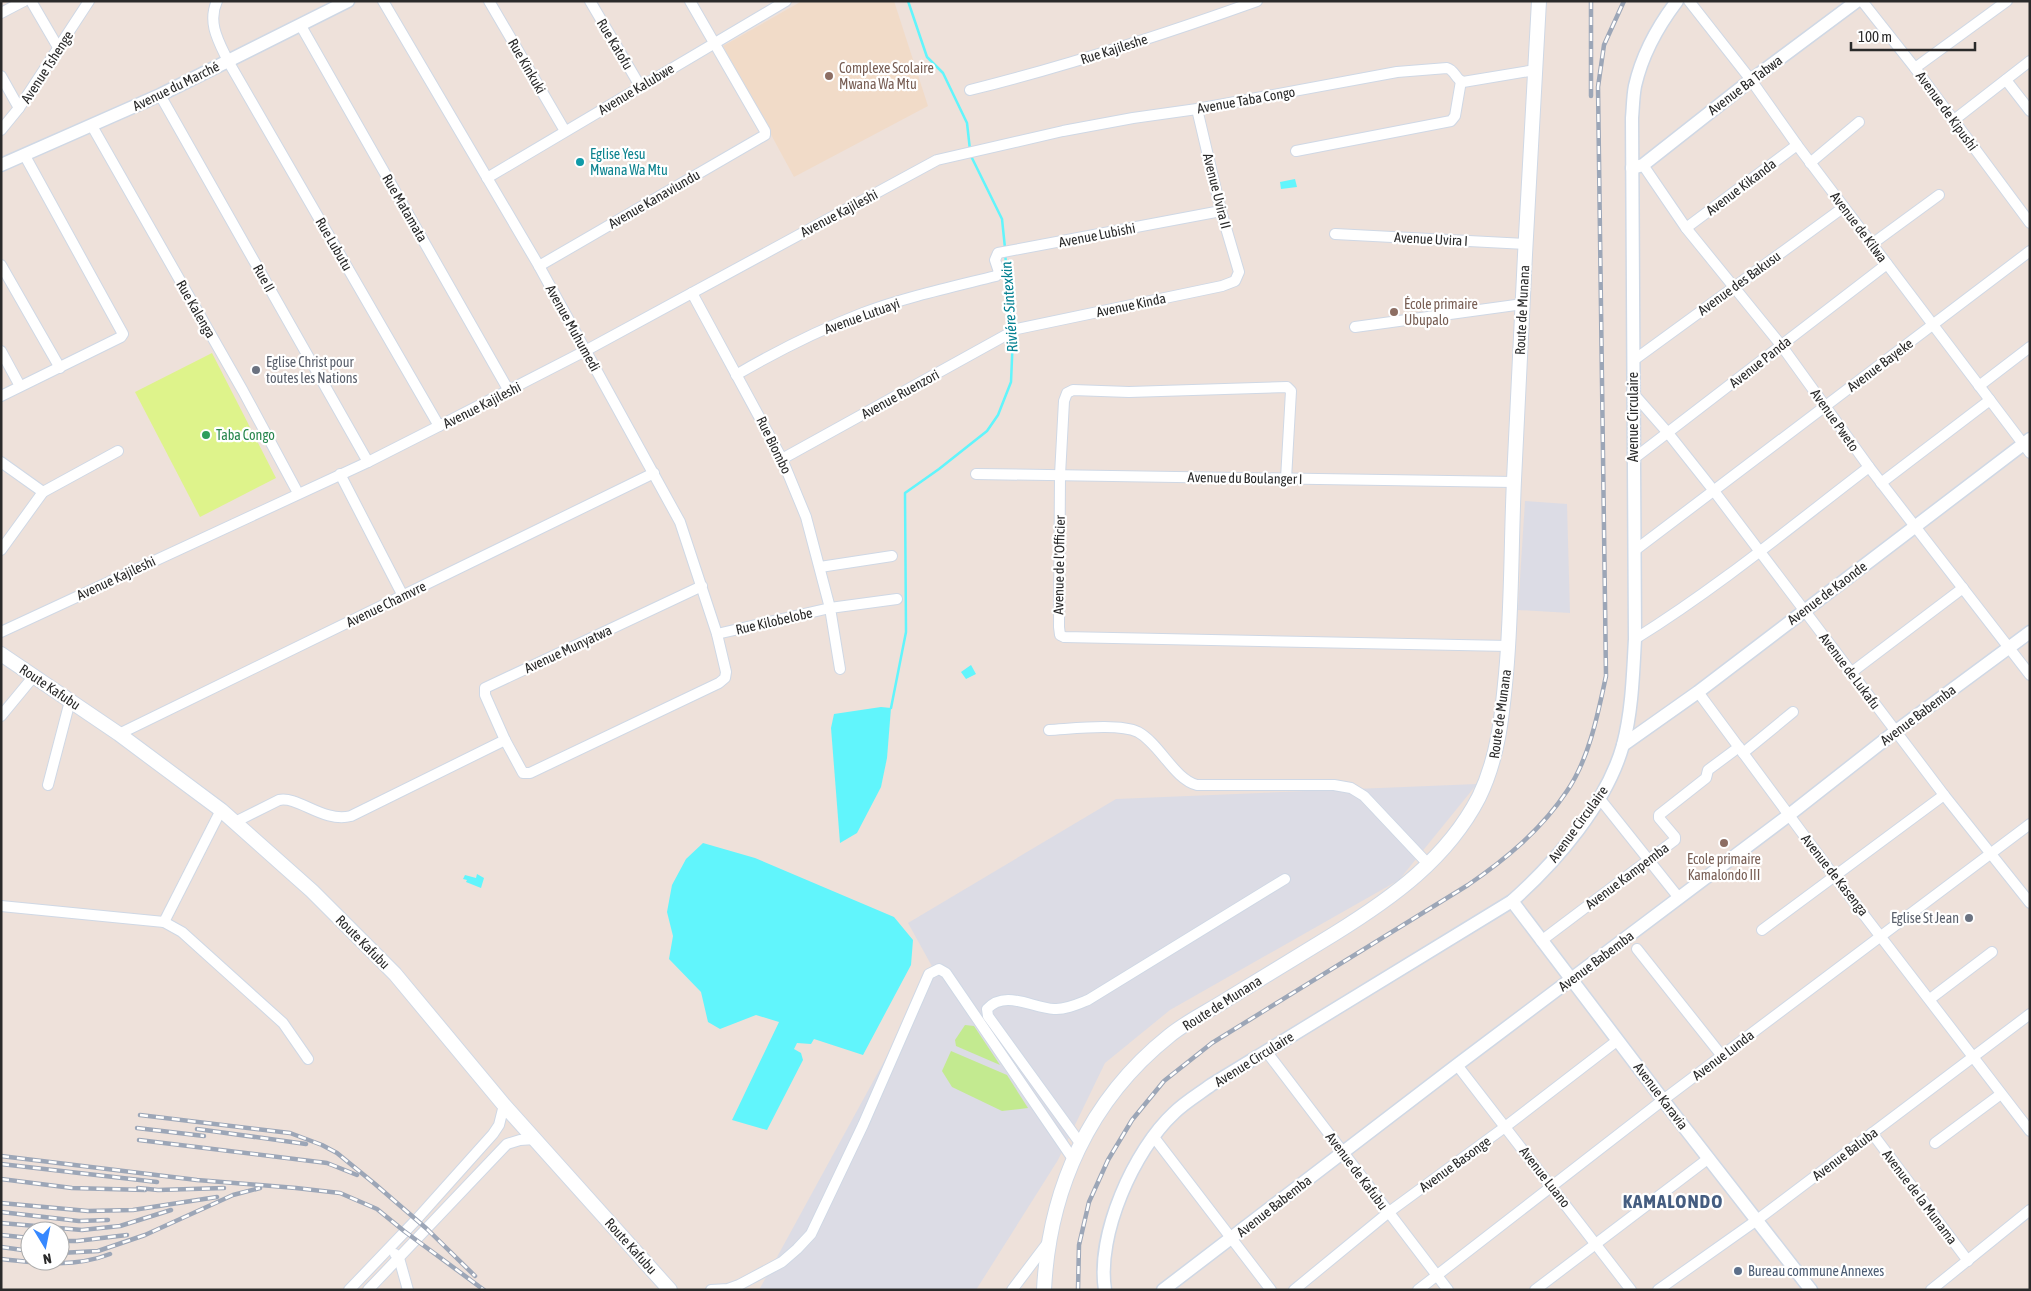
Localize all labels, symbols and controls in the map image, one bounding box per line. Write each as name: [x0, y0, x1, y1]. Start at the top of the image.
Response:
street label: Rue Katofu: [594, 16, 636, 72]
scale bar: [1851, 20, 1975, 52]
street label: Avenue Tshenge: [18, 28, 76, 106]
text: 100 m: [1858, 28, 1892, 45]
street label: Rue Kajileshe: [1078, 31, 1150, 67]
street label: Rue Kinkuki: [505, 36, 549, 96]
street label: Avenue Ba Tabwa: [1705, 52, 1785, 118]
street label: Avenue du Marché: [130, 58, 222, 114]
street label: Avenue Kalubwe: [595, 60, 677, 118]
place label: Complexe Scolaire Mwana Wa Mtu: [839, 60, 934, 92]
street label: Avenue de Kipushi: [1913, 68, 1981, 154]
marker: Complexe Scolaire Mwana Wa Mtu: [823, 70, 835, 82]
street label: Avenue Taba Congo: [1196, 83, 1296, 117]
place label: Eglise Yesu Mwana Wa Mtu: [590, 146, 668, 178]
street label: Avenue Uvira II: [1200, 152, 1234, 230]
marker: Eglise Yesu Mwana Wa Mtu: [574, 156, 586, 168]
street label: Avenue Kikanda: [1703, 156, 1779, 218]
street label: Avenue Kanaviundu: [605, 166, 703, 232]
street label: Rue Matamata: [379, 171, 431, 245]
street label: Avenue Kajileshi: [798, 186, 880, 240]
street label: Avenue de Kilwa: [1827, 189, 1891, 265]
street label: Rue Lubutu: [312, 215, 356, 273]
street label: Avenue Lubishi: [1057, 220, 1137, 250]
street label: Avenue Uvira I: [1394, 229, 1468, 249]
street label: Avenue des Bakusu: [1695, 248, 1783, 318]
street label: Rue II: [250, 261, 278, 295]
water label: Riviére Sintexkin: [997, 261, 1021, 353]
street label: Route de Munana: [1512, 265, 1532, 355]
street label: Rue Kalenga: [173, 277, 219, 341]
street label: Avenue Muhumedi: [543, 282, 603, 374]
street label: Avenue Kinda: [1095, 290, 1167, 320]
street label: Avenue Lutuayi: [822, 295, 902, 337]
place label: École primaire Ubupalo: [1404, 296, 1478, 328]
marker: École primaire Ubupalo: [1388, 306, 1400, 318]
street label: Avenue Panda: [1726, 333, 1794, 391]
street label: Avenue Bayeke: [1844, 335, 1916, 395]
place label: Eglise Christ pour toutes les Nations: [266, 354, 358, 386]
marker: Eglise Christ pour toutes les Nations: [250, 364, 262, 376]
street label: Avenue Ruenzori: [858, 366, 942, 422]
street label: Avenue Circulaire: [1625, 372, 1641, 462]
street label: Avenue Kajileshi: [440, 379, 524, 431]
street label: Avenue Pweto: [1808, 386, 1862, 454]
street label: Rue Biombo: [753, 414, 795, 476]
place label: Taba Congo: [216, 427, 275, 443]
marker: Taba Congo: [200, 429, 212, 441]
street label: Avenue du Boulanger I: [1188, 469, 1302, 487]
street label: Avenue de l'Officier: [1050, 514, 1068, 615]
street label: Avenue Kajileshi: [74, 553, 158, 603]
street label: Avenue de Kaonde: [1784, 558, 1870, 628]
street label: Avenue Chamvre: [344, 578, 428, 630]
street label: Rue Kilobelobe: [734, 604, 814, 638]
street label: Avenue Munyatwa: [522, 622, 614, 676]
street label: Avenue de Lukafu: [1816, 630, 1884, 712]
street label: Route Kafubu: [17, 661, 83, 713]
street label: Route de Munana: [1486, 668, 1514, 760]
street label: Avenue Babemba: [1877, 682, 1959, 748]
street label: Avenue Circulaire: [1545, 783, 1611, 865]
street label: Avenue de Kasenga: [1798, 831, 1872, 919]
marker: Ecole primaire Kamalondo III: [1718, 837, 1730, 849]
street label: Avenue Kampemba: [1582, 840, 1672, 912]
place label: Ecole primaire Kamalondo III: [1687, 851, 1761, 883]
place label: Eglise St Jean: [1891, 910, 1959, 926]
street label: Route Kafubu: [333, 912, 393, 972]
marker: Eglise St Jean: [1963, 912, 1975, 924]
street label: Avenue Babemba: [1555, 928, 1637, 994]
street label: Route de Munana: [1180, 972, 1264, 1034]
street label: Avenue Lunda: [1689, 1027, 1757, 1083]
street label: Avenue Circulaire: [1212, 1028, 1296, 1090]
street label: Avenue Karavia: [1631, 1059, 1691, 1133]
street label: Avenue Baluba: [1809, 1124, 1881, 1184]
street label: Avenue de Kafubu: [1323, 1129, 1391, 1213]
street label: Avenue Basonge: [1416, 1133, 1494, 1195]
street label: Avenue Luano: [1516, 1143, 1574, 1211]
street label: Avenue de la Munama: [1879, 1147, 1961, 1247]
street label: Avenue Babemba: [1234, 1172, 1314, 1240]
district label: KAMALONDO: [1623, 1190, 1723, 1212]
street label: Route Kafubu: [602, 1215, 660, 1277]
north arrow: [20, 1221, 70, 1271]
text: N: [42, 1250, 53, 1267]
place label: Bureau commune Annexes: [1748, 1263, 1884, 1279]
marker: Bureau commune Annexes: [1732, 1265, 1744, 1277]

